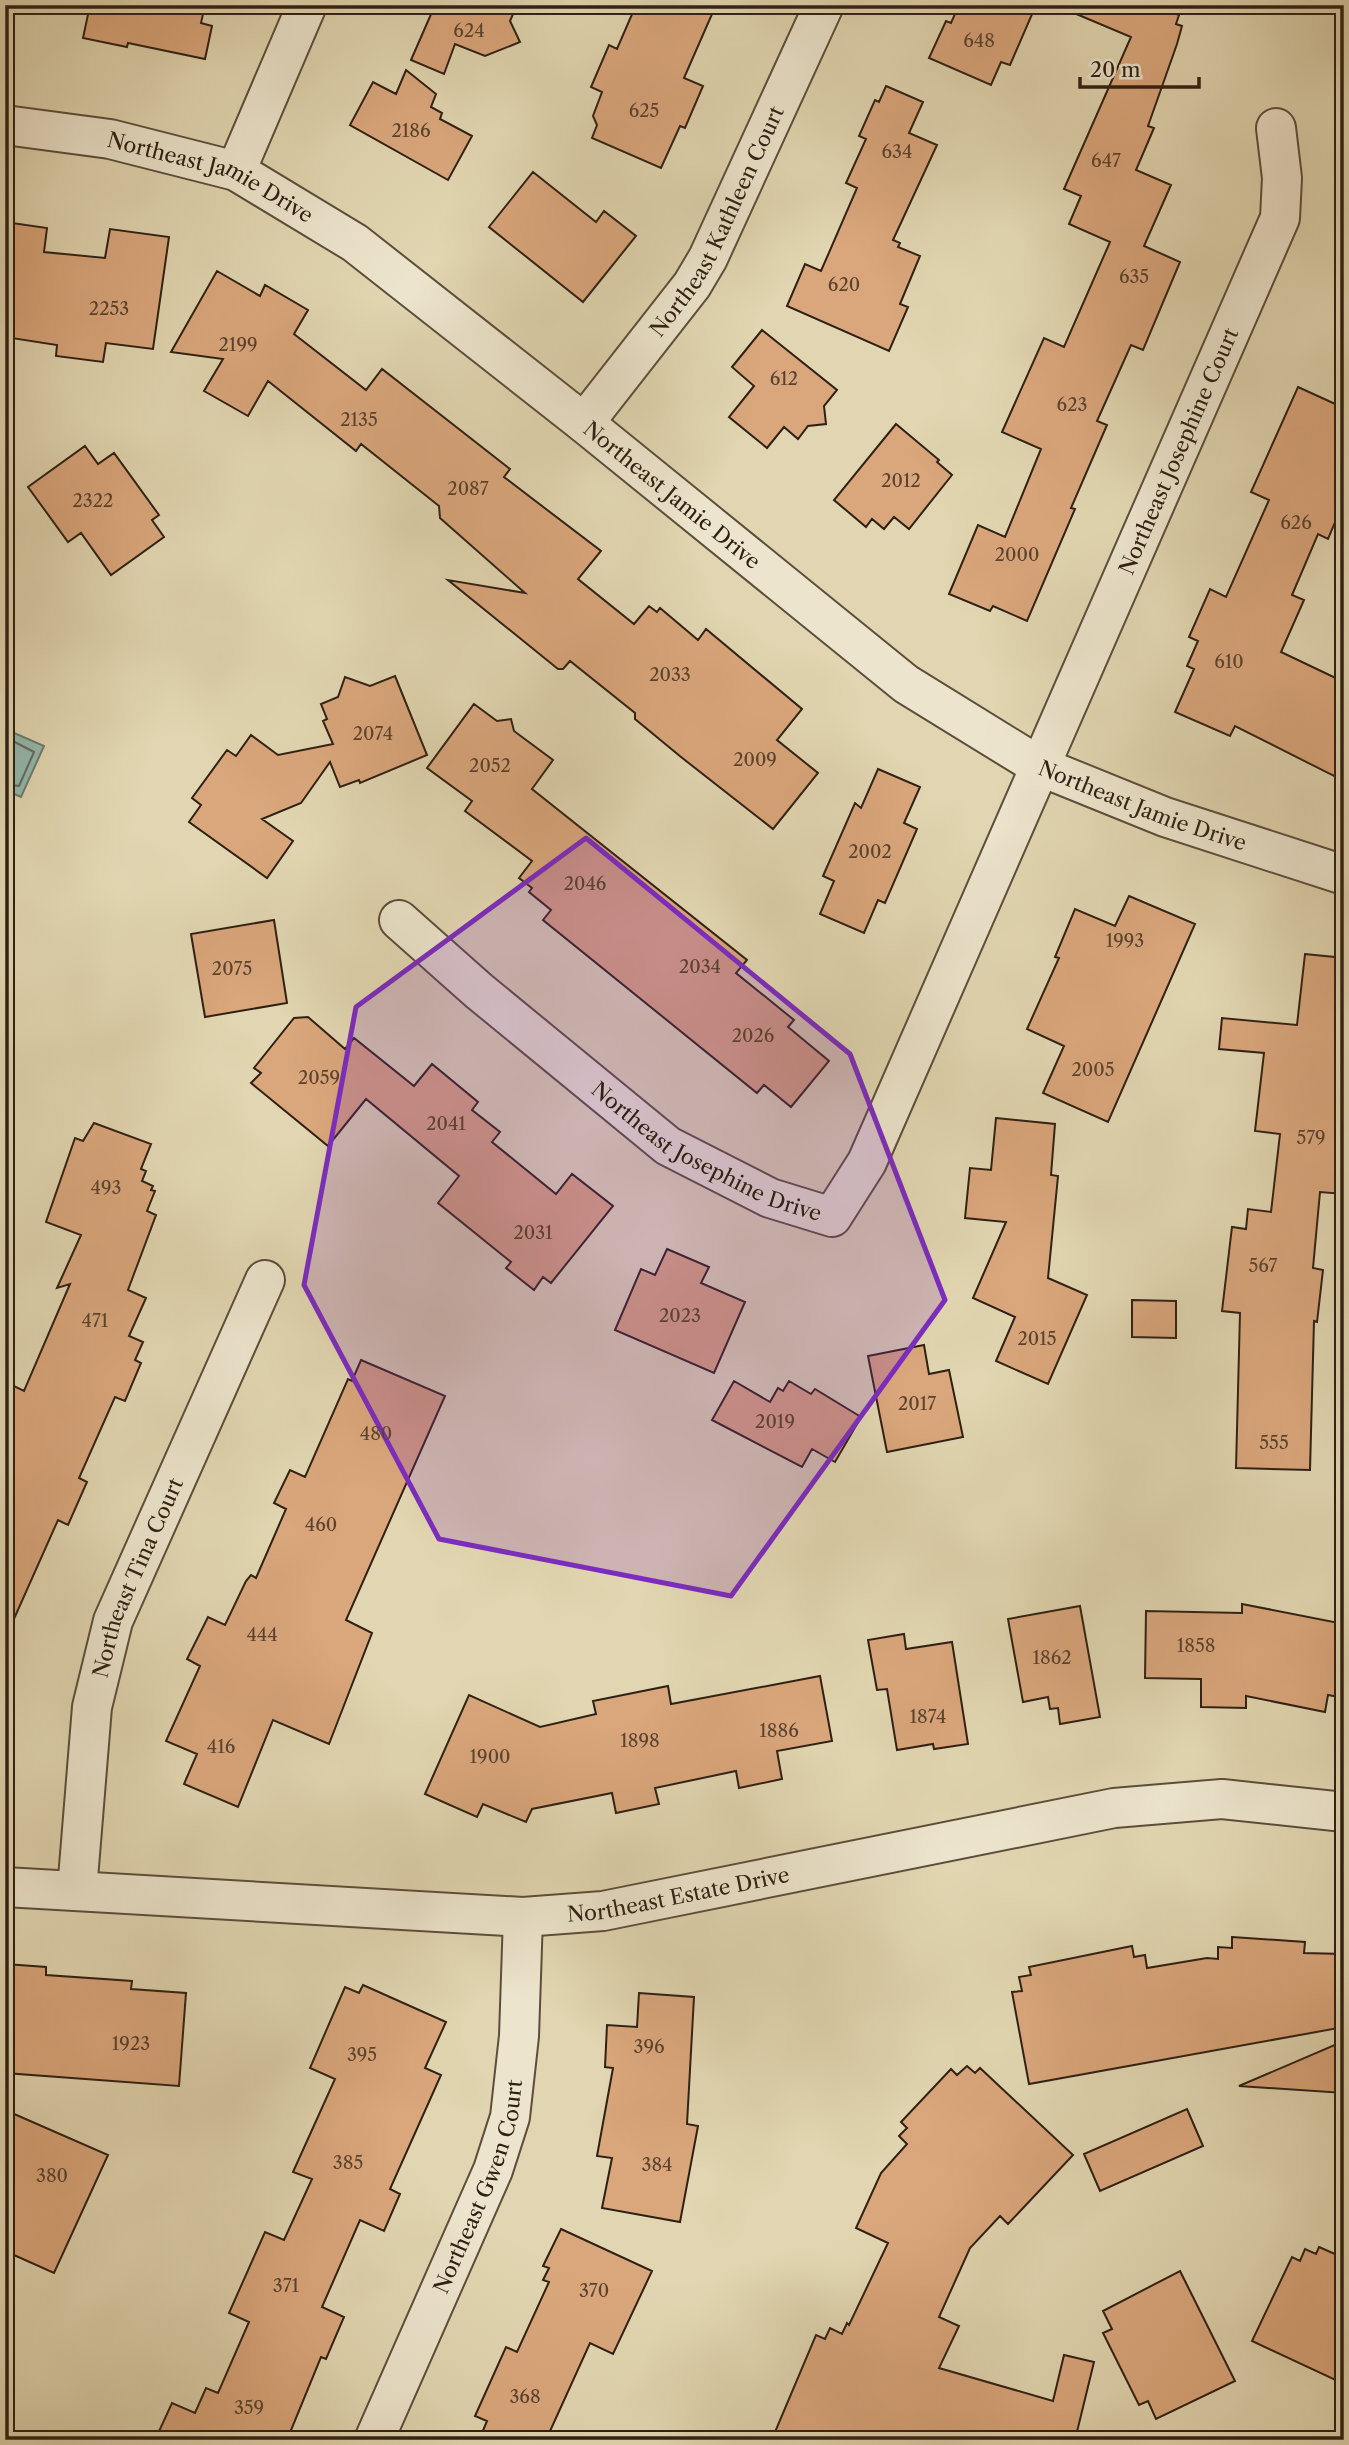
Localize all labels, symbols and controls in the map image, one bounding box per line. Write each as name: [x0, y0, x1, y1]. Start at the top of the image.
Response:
house number: 624: [453, 20, 485, 42]
house number: 648: [963, 30, 995, 52]
scale bar: [1080, 46, 1198, 90]
text: 20 m: [1090, 57, 1141, 82]
house number: 625: [629, 100, 659, 122]
street label: Northeast Kathleen Court: [644, 102, 789, 341]
house number: 2186: [391, 120, 431, 142]
street label: Northeast Jamie Drive: [105, 126, 318, 227]
house number: 634: [882, 141, 912, 163]
house number: 647: [1091, 150, 1121, 172]
house number: 635: [1119, 266, 1149, 288]
house number: 620: [828, 274, 860, 296]
house number: 2253: [89, 298, 129, 320]
street label: Northeast Josephine Court: [1113, 323, 1243, 578]
house number: 2199: [218, 334, 258, 356]
house number: 612: [770, 368, 798, 390]
house number: 623: [1057, 394, 1087, 416]
house number: 2135: [340, 409, 378, 431]
street label: Northeast Jamie Drive: [579, 416, 766, 574]
house number: 2012: [881, 470, 921, 492]
house number: 2087: [447, 478, 489, 500]
house number: 2322: [73, 490, 113, 512]
house number: 626: [1280, 512, 1312, 534]
house number: 2000: [995, 544, 1039, 566]
house number: 610: [1214, 651, 1244, 673]
house number: 2033: [649, 664, 691, 686]
house number: 2074: [353, 723, 393, 745]
house number: 2009: [733, 749, 777, 771]
house number: 2052: [469, 755, 511, 777]
street label: Northeast Jamie Drive: [1035, 755, 1250, 855]
house number: 2002: [848, 841, 892, 863]
house number: 2046: [564, 873, 606, 895]
house number: 1993: [1106, 930, 1144, 952]
house number: 2034: [679, 956, 721, 978]
house number: 2075: [212, 958, 252, 980]
house number: 2026: [732, 1025, 774, 1047]
house number: 2005: [1072, 1059, 1114, 1081]
house number: 2059: [298, 1067, 340, 1089]
street label: Northeast Josephine Drive: [587, 1076, 825, 1226]
house number: 2041: [426, 1113, 466, 1135]
house number: 579: [1296, 1127, 1326, 1149]
house number: 493: [91, 1177, 121, 1199]
house number: 2031: [513, 1222, 553, 1244]
house number: 567: [1249, 1255, 1278, 1277]
house number: 2023: [659, 1305, 701, 1327]
house number: 471: [82, 1310, 109, 1332]
house number: 2015: [1017, 1328, 1057, 1350]
house number: 2017: [898, 1393, 936, 1415]
house number: 2019: [755, 1411, 795, 1433]
house number: 480: [360, 1423, 392, 1445]
house number: 555: [1259, 1432, 1289, 1454]
street label: Northeast Tina Court: [87, 1473, 188, 1680]
house number: 460: [305, 1514, 337, 1536]
house number: 444: [246, 1624, 278, 1646]
house number: 1858: [1177, 1635, 1215, 1657]
house number: 1862: [1032, 1647, 1072, 1669]
house number: 1874: [910, 1706, 946, 1728]
house number: 1886: [759, 1720, 799, 1742]
house number: 1898: [620, 1730, 660, 1752]
house number: 416: [207, 1736, 235, 1758]
house number: 1900: [470, 1746, 510, 1768]
street label: Northeast Estate Drive: [566, 1861, 791, 1926]
house number: 1923: [112, 2033, 150, 2055]
house number: 396: [634, 2036, 665, 2058]
house number: 395: [347, 2044, 377, 2066]
street label: Northeast Gwen Court: [428, 2078, 527, 2297]
house number: 385: [333, 2152, 363, 2174]
house number: 384: [642, 2154, 672, 2176]
house number: 380: [36, 2165, 68, 2187]
house number: 371: [273, 2275, 300, 2297]
house number: 370: [579, 2280, 609, 2302]
house number: 368: [509, 2386, 541, 2408]
house number: 359: [234, 2397, 264, 2419]

